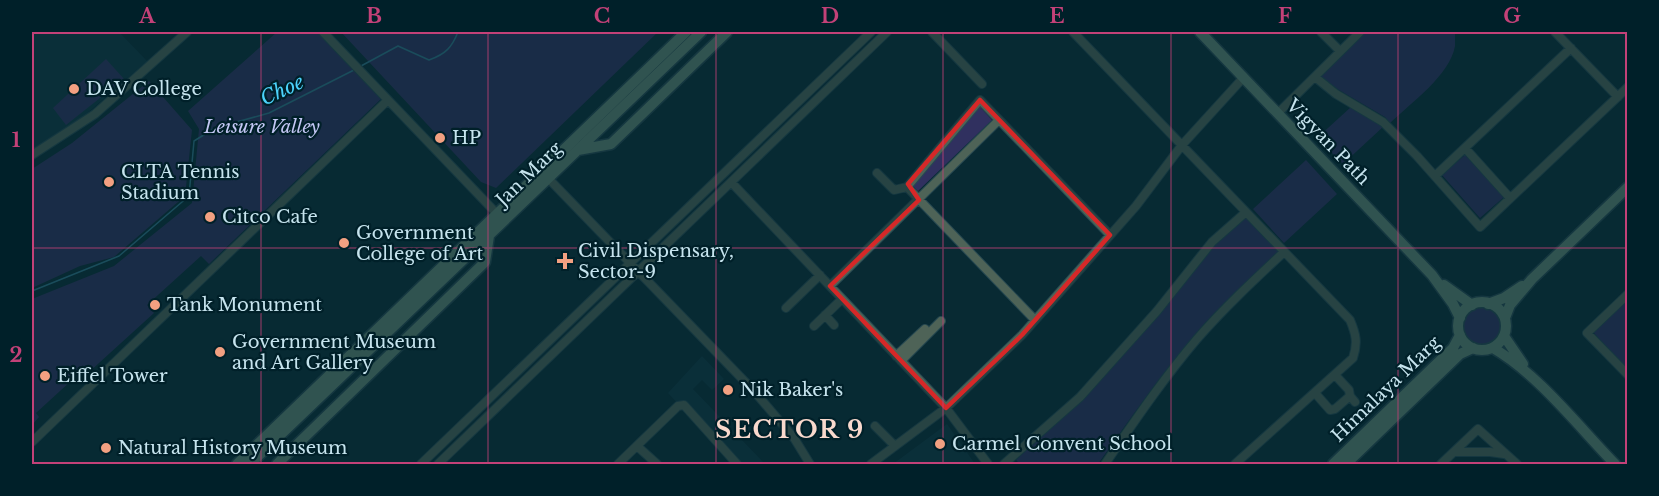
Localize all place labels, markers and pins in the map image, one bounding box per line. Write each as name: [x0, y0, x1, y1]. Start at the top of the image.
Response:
place label: DAV College: [86, 78, 202, 100]
marker: DAV College: [67, 82, 81, 96]
place label: HP: [452, 127, 481, 149]
marker: HP: [433, 131, 447, 145]
place label: CLTA Tennis Stadium: [121, 161, 239, 204]
marker: CLTA Tennis Stadium: [102, 175, 116, 189]
place label: Citco Cafe: [222, 206, 318, 228]
marker: Citco Cafe: [203, 210, 217, 224]
place label: Government College of Art: [356, 222, 484, 265]
marker: Government College of Art: [337, 236, 351, 250]
place label: Civil Dispensary, Sector-9: [578, 240, 734, 283]
marker: Civil Dispensary, Sector-9: [556, 252, 574, 270]
place label: Tank Monument: [167, 294, 322, 316]
marker: Tank Monument: [148, 298, 162, 312]
place label: Government Museum and Art Gallery: [232, 331, 436, 374]
marker: Government Museum and Art Gallery: [213, 345, 227, 359]
place label: Eiffel Tower: [57, 365, 168, 387]
marker: Eiffel Tower: [38, 369, 52, 383]
place label: Nik Baker's: [740, 379, 843, 401]
marker: Nik Baker's: [721, 383, 735, 397]
place label: Carmel Convent School: [952, 433, 1172, 455]
place label: Natural History Museum: [118, 437, 347, 459]
marker: Carmel Convent School: [933, 437, 947, 451]
marker: Natural History Museum: [99, 441, 113, 455]

